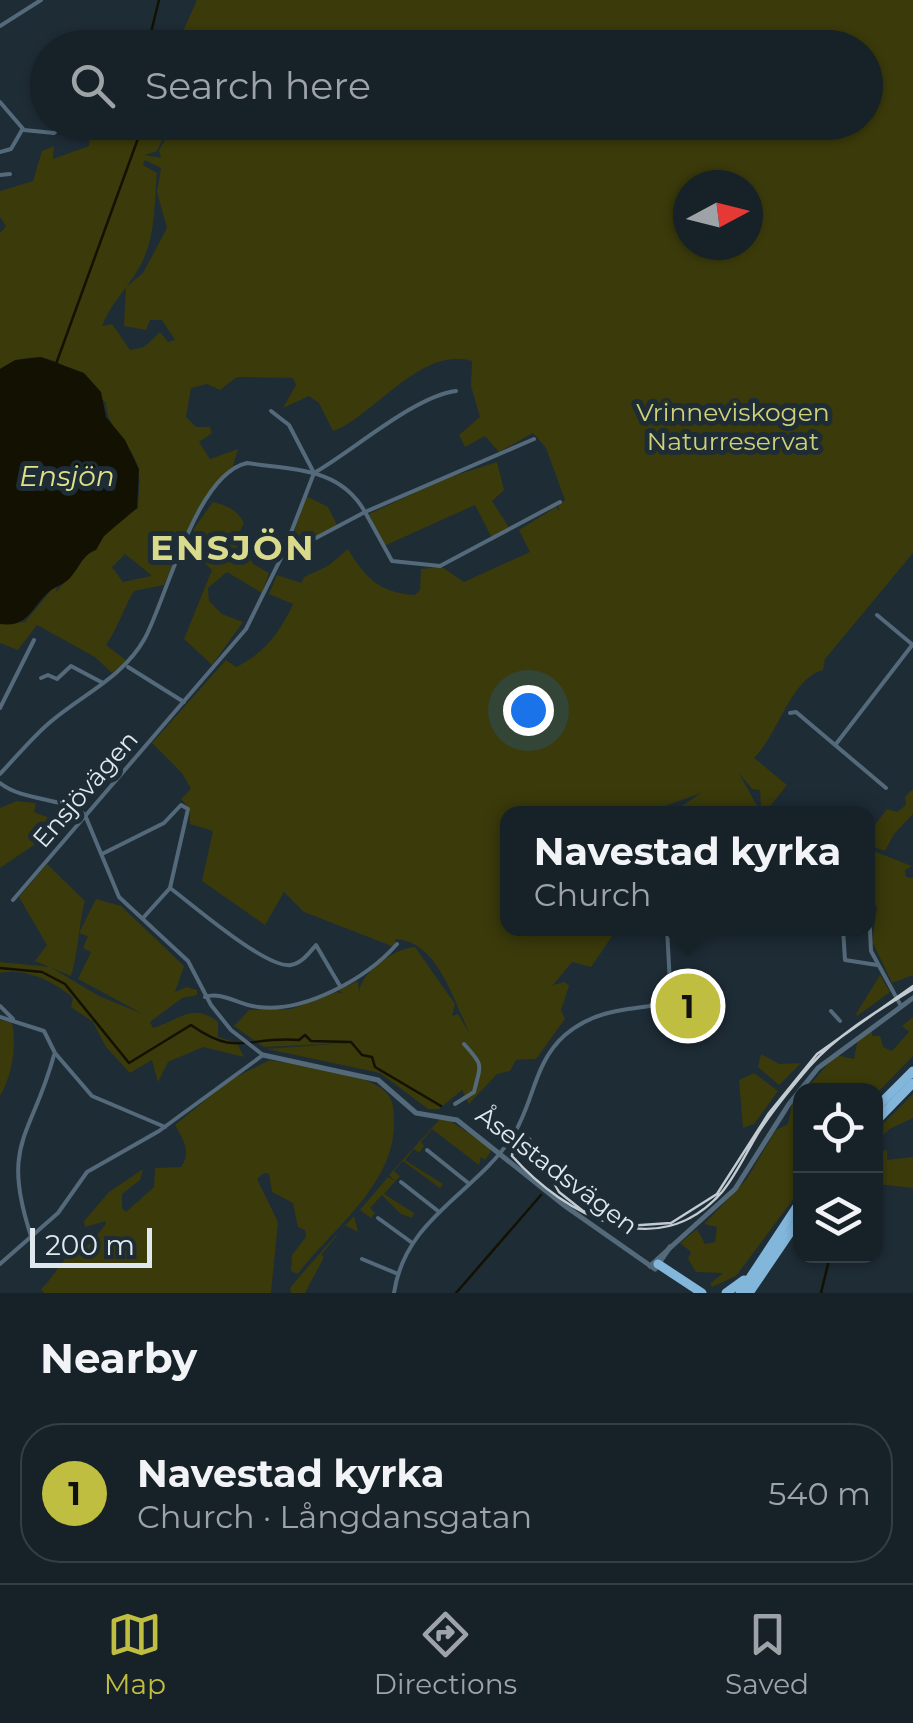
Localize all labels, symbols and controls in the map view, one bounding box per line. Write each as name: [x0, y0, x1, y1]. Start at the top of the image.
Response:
search box: [30, 30, 883, 140]
icon: search: [65, 58, 120, 113]
text: Search here: [145, 62, 371, 109]
north arrow: [673, 170, 763, 260]
park label: Vrinneviskogen Naturreservat: [636, 397, 830, 456]
water label: Ensjön: [19, 459, 115, 493]
district label: ENSJÖN: [150, 526, 316, 569]
your location: [503, 685, 554, 736]
street label: Ensjövägen: [26, 724, 144, 854]
popup: [500, 806, 875, 936]
text: Navestad kyrka: [534, 828, 841, 875]
text: Church: [534, 875, 651, 914]
pin: 1: [656, 968, 720, 1044]
map controls: [793, 1083, 883, 1263]
button: locate: [793, 1083, 883, 1173]
street label: Åselstadsvägen: [470, 1100, 644, 1240]
button: layers: [793, 1173, 883, 1263]
scale bar: [30, 1223, 152, 1268]
text: 200 m: [45, 1228, 135, 1262]
text: Nearby: [40, 1332, 197, 1384]
text: Navestad kyrka: [137, 1450, 445, 1497]
text: 1: [68, 1474, 81, 1513]
text: 540 m: [768, 1474, 871, 1513]
text: Church · Långdansgatan: [137, 1497, 532, 1536]
tab: Map: [104, 1607, 166, 1701]
tab: Directions: [374, 1607, 517, 1701]
tab: Saved: [725, 1607, 809, 1701]

